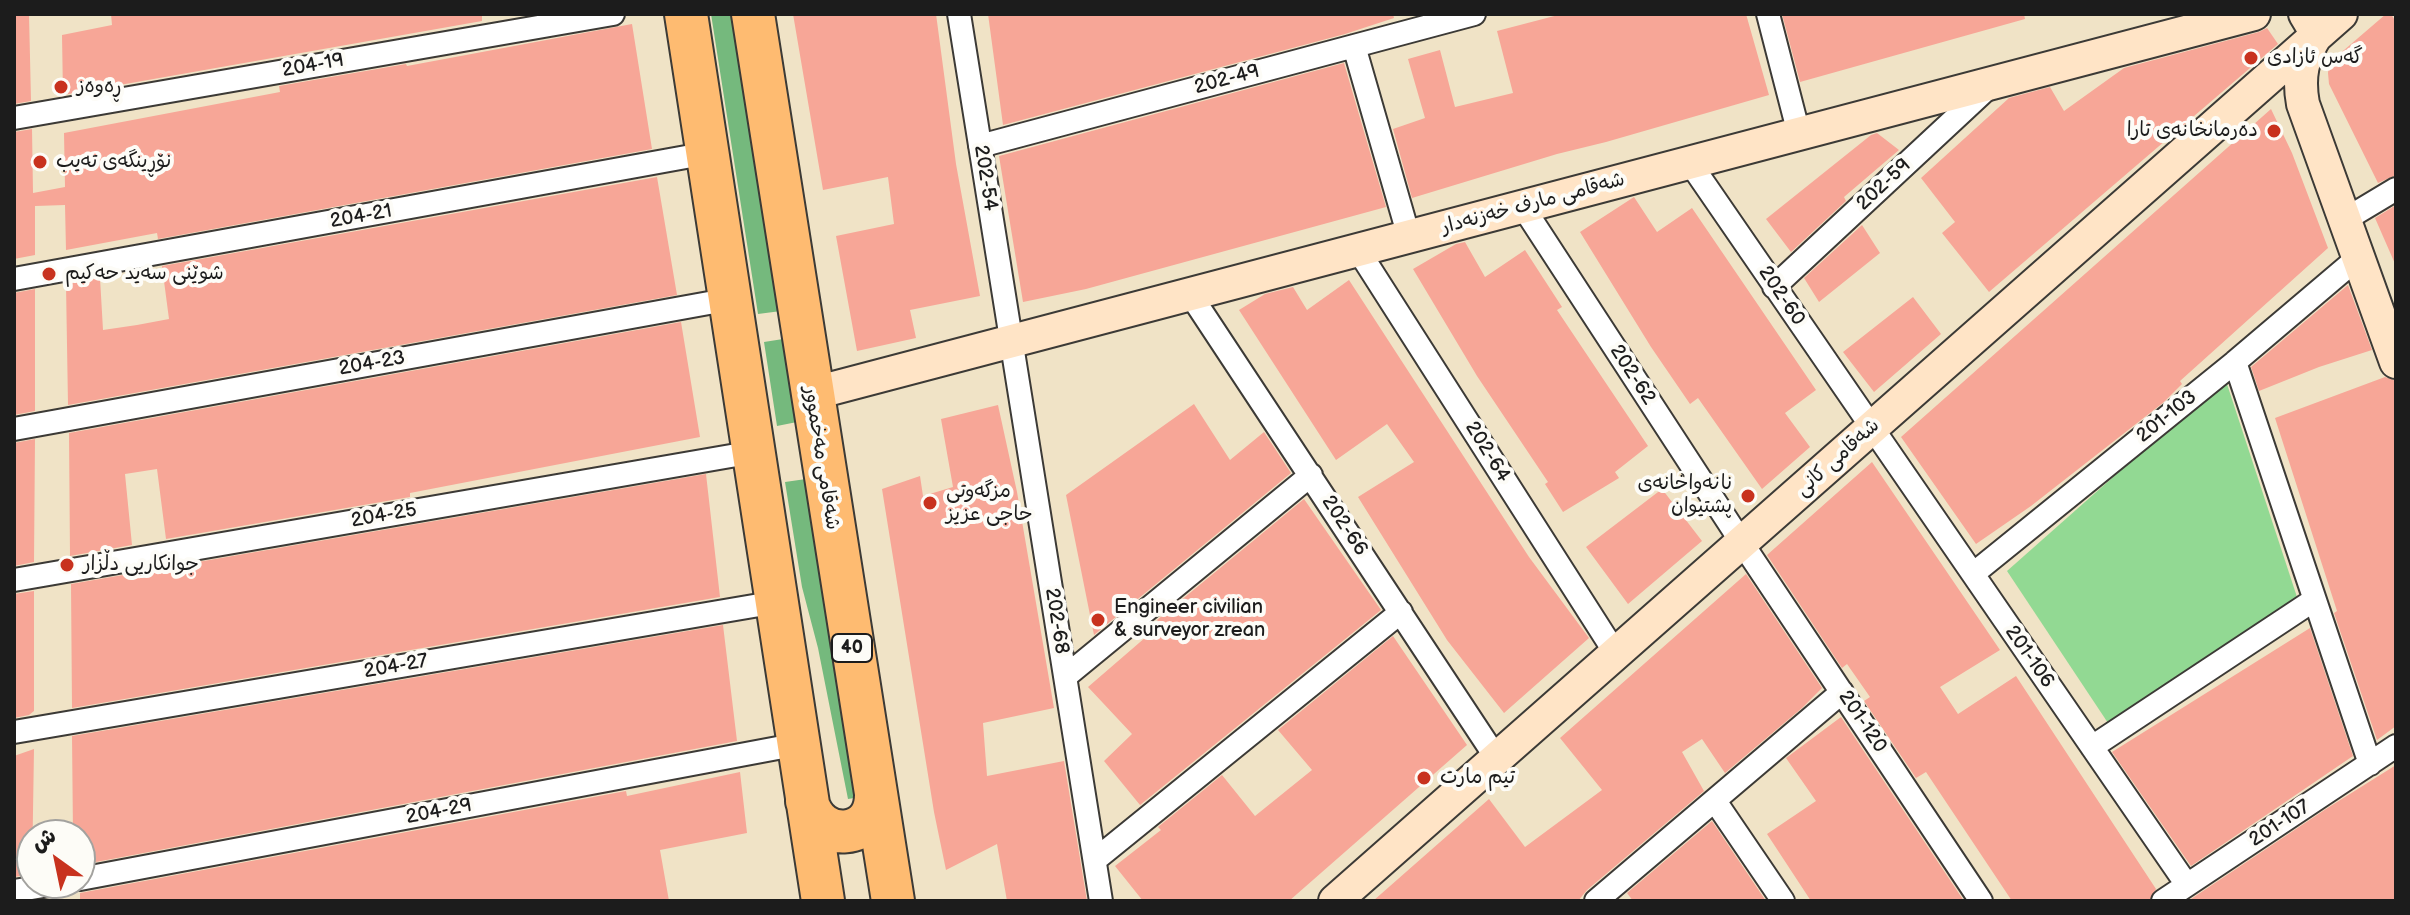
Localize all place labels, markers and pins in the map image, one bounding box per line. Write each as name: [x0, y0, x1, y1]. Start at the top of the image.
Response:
place label: گەس ئازادی: [2267, 46, 2363, 70]
marker: گەس ئازادی: [2242, 49, 2260, 67]
place label: ڕەوەز: [77, 75, 122, 99]
marker: ڕەوەز: [52, 78, 70, 96]
place label: دەرمانخانەی تارا: [2127, 119, 2258, 143]
marker: دەرمانخانەی تارا: [2265, 122, 2283, 140]
place label: نۆڕینگەی تەیب: [56, 150, 171, 174]
marker: نۆڕینگەی تەیب: [31, 153, 49, 171]
place label: شوێنی سەید حەکیم: [65, 262, 224, 286]
marker: شوێنی سەید حەکیم: [40, 265, 58, 283]
place label: نانەواخانەی پشتیوان: [1638, 472, 1732, 519]
place label: مزگەوتی حاجی عزیز: [946, 480, 1033, 527]
marker: نانەواخانەی پشتیوان: [1739, 487, 1757, 505]
marker: مزگەوتی حاجی عزیز: [921, 494, 939, 512]
place label: جوانکاریی دڵزار: [83, 553, 199, 577]
marker: جوانکاریی دڵزار: [58, 556, 76, 574]
place label: Engineer civilian & surveyor zrean: [1114, 596, 1265, 643]
marker: Engineer civilian & surveyor zrean: [1089, 611, 1107, 629]
place label: تيم مارت: [1440, 766, 1515, 790]
marker: تيم مارت: [1415, 769, 1433, 787]

